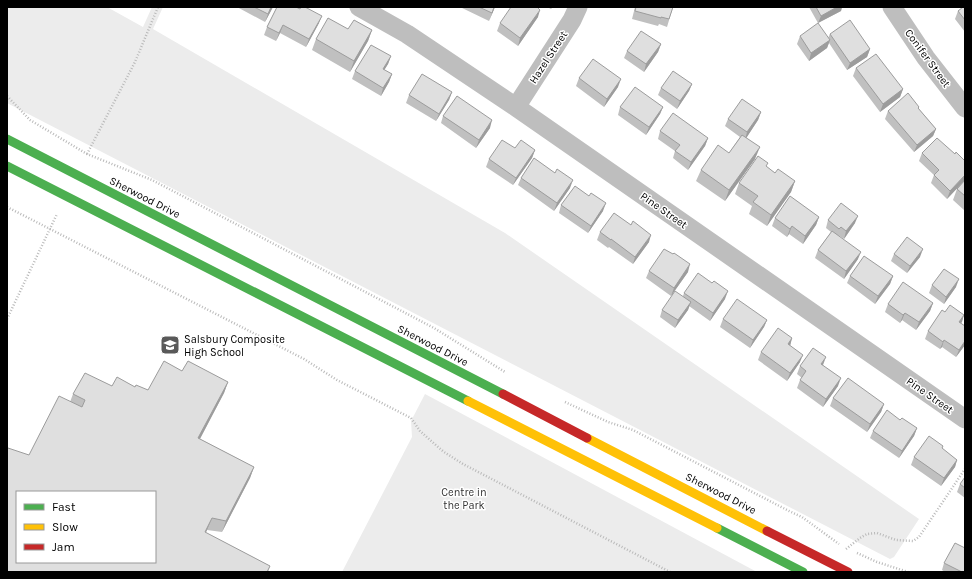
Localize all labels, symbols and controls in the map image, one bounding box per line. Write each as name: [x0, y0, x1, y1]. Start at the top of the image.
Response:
street label: Conifer Street: [902, 27, 953, 90]
street label: Hazel Street: [527, 28, 570, 86]
street label: Sherwood Drive: [107, 174, 183, 221]
street label: Pine Street: [638, 189, 690, 231]
street label: Sherwood Drive: [395, 322, 471, 369]
place label: Salsbury Composite High School: [184, 333, 285, 359]
school or university icon: Salsbury Composite High School: [159, 334, 181, 356]
street label: Pine Street: [904, 374, 956, 416]
street label: Sherwood Drive: [683, 470, 759, 517]
park label: Centre in the Park: [441, 486, 487, 512]
legend: [16, 491, 156, 563]
text: Fast: [52, 500, 76, 514]
text: Slow: [52, 520, 78, 534]
text: Jam: [52, 540, 75, 554]

